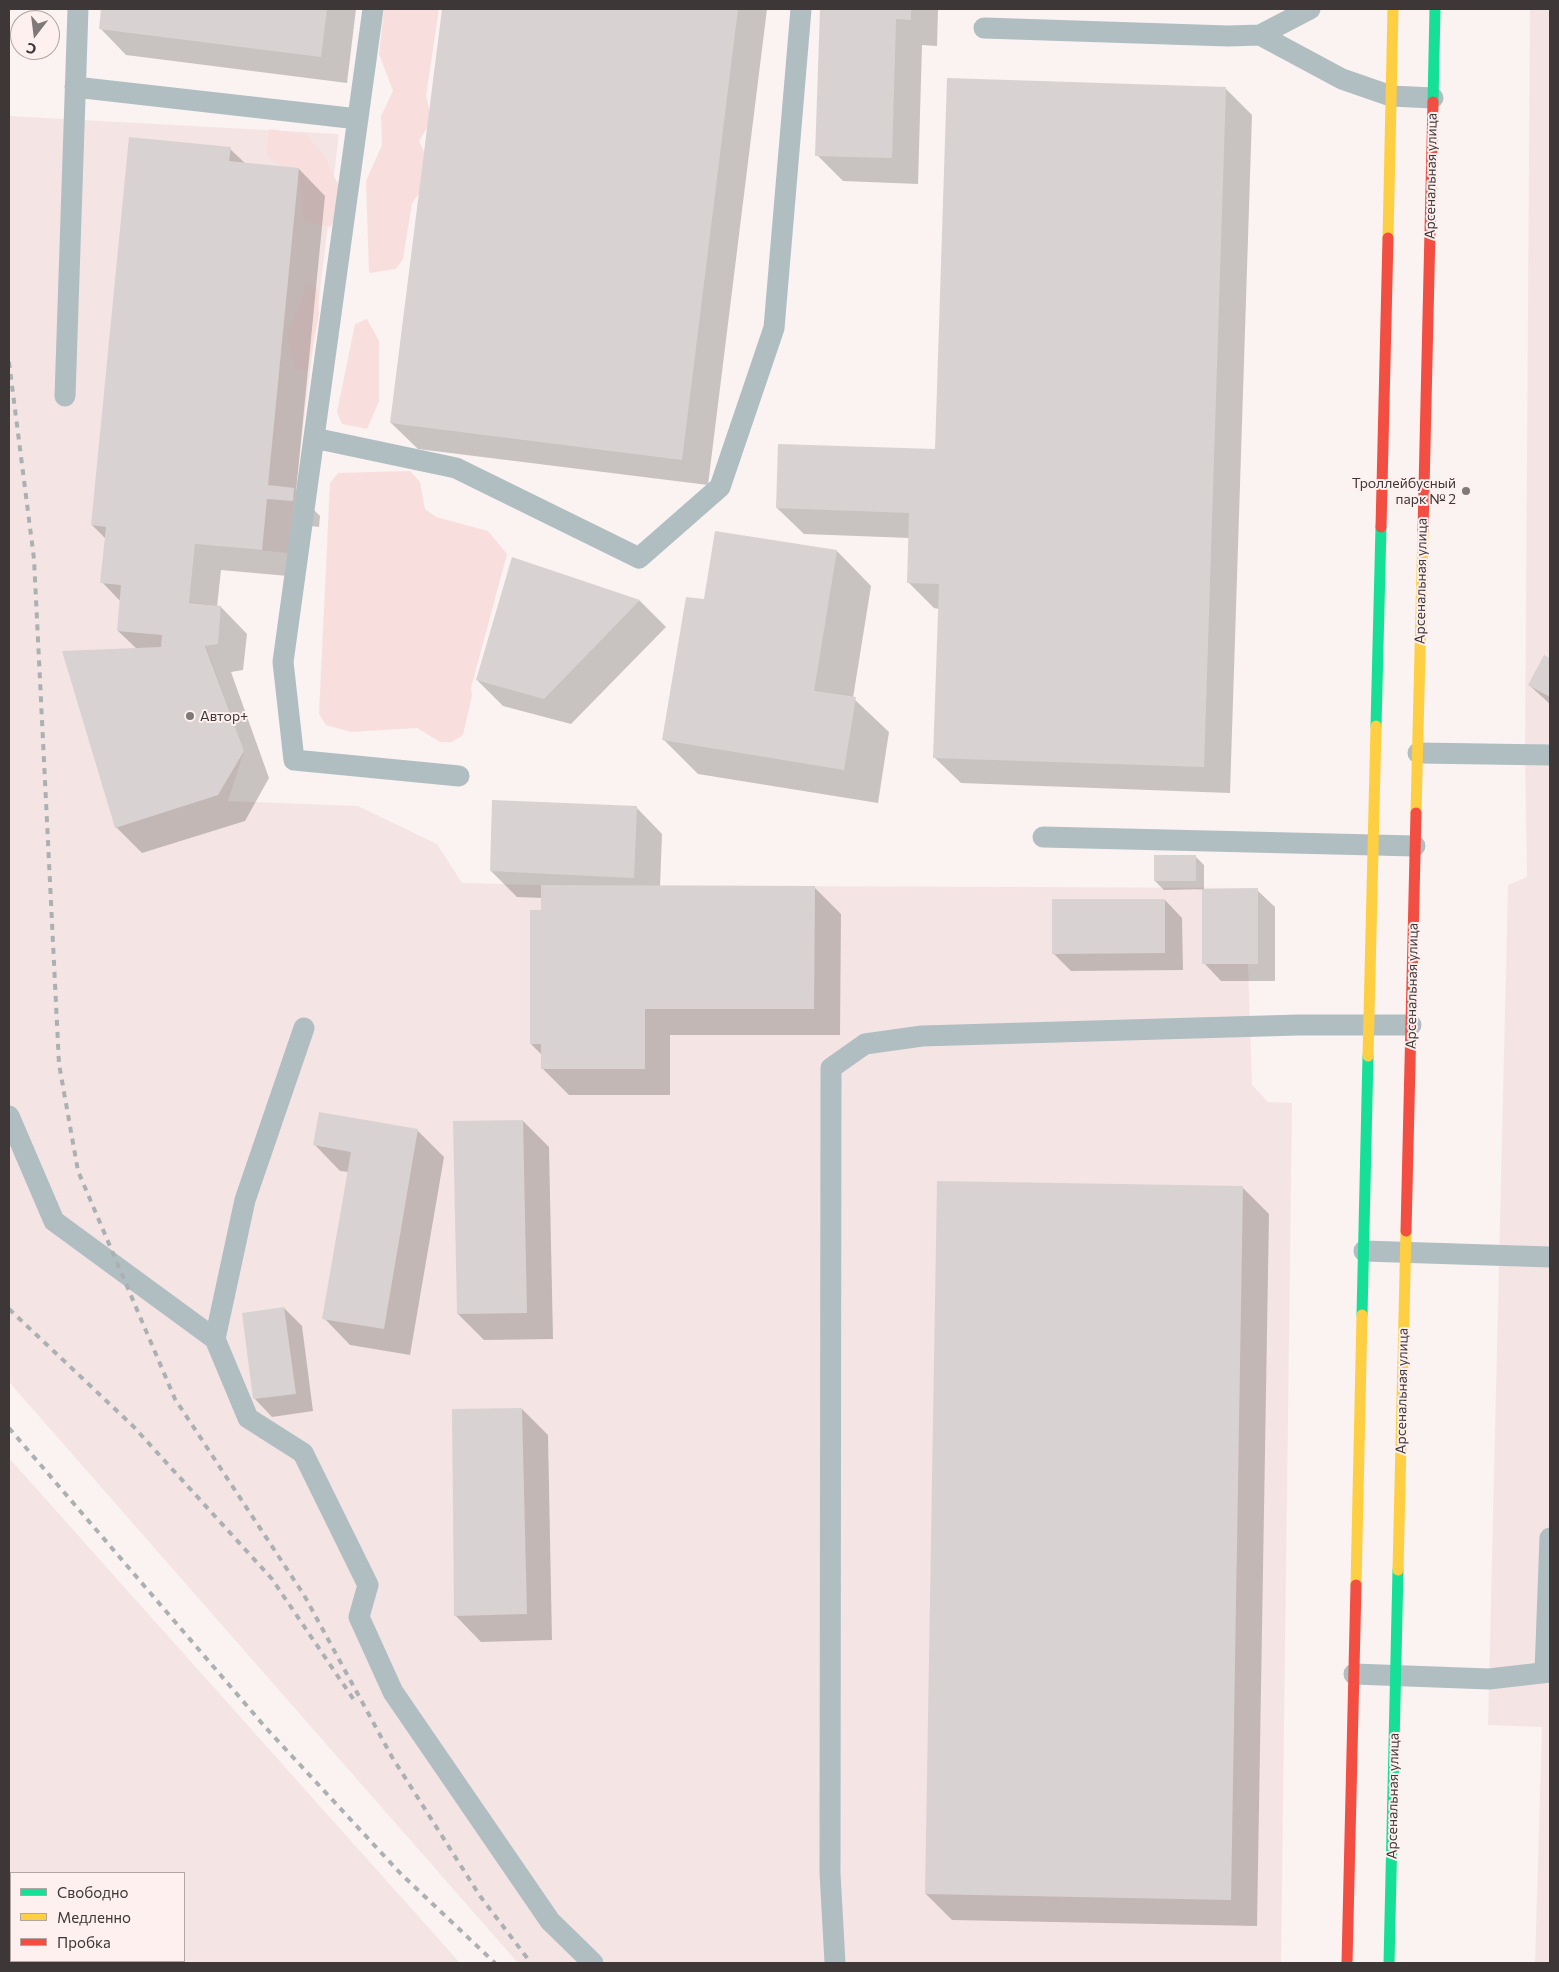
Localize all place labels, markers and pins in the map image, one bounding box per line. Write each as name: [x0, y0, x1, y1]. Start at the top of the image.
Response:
place label: Троллейбусный парк № 2: [1352, 475, 1456, 508]
marker: Троллейбусный парк № 2: [1460, 485, 1472, 497]
place label: Автор+: [200, 708, 248, 724]
marker: Автор+: [184, 710, 196, 722]

